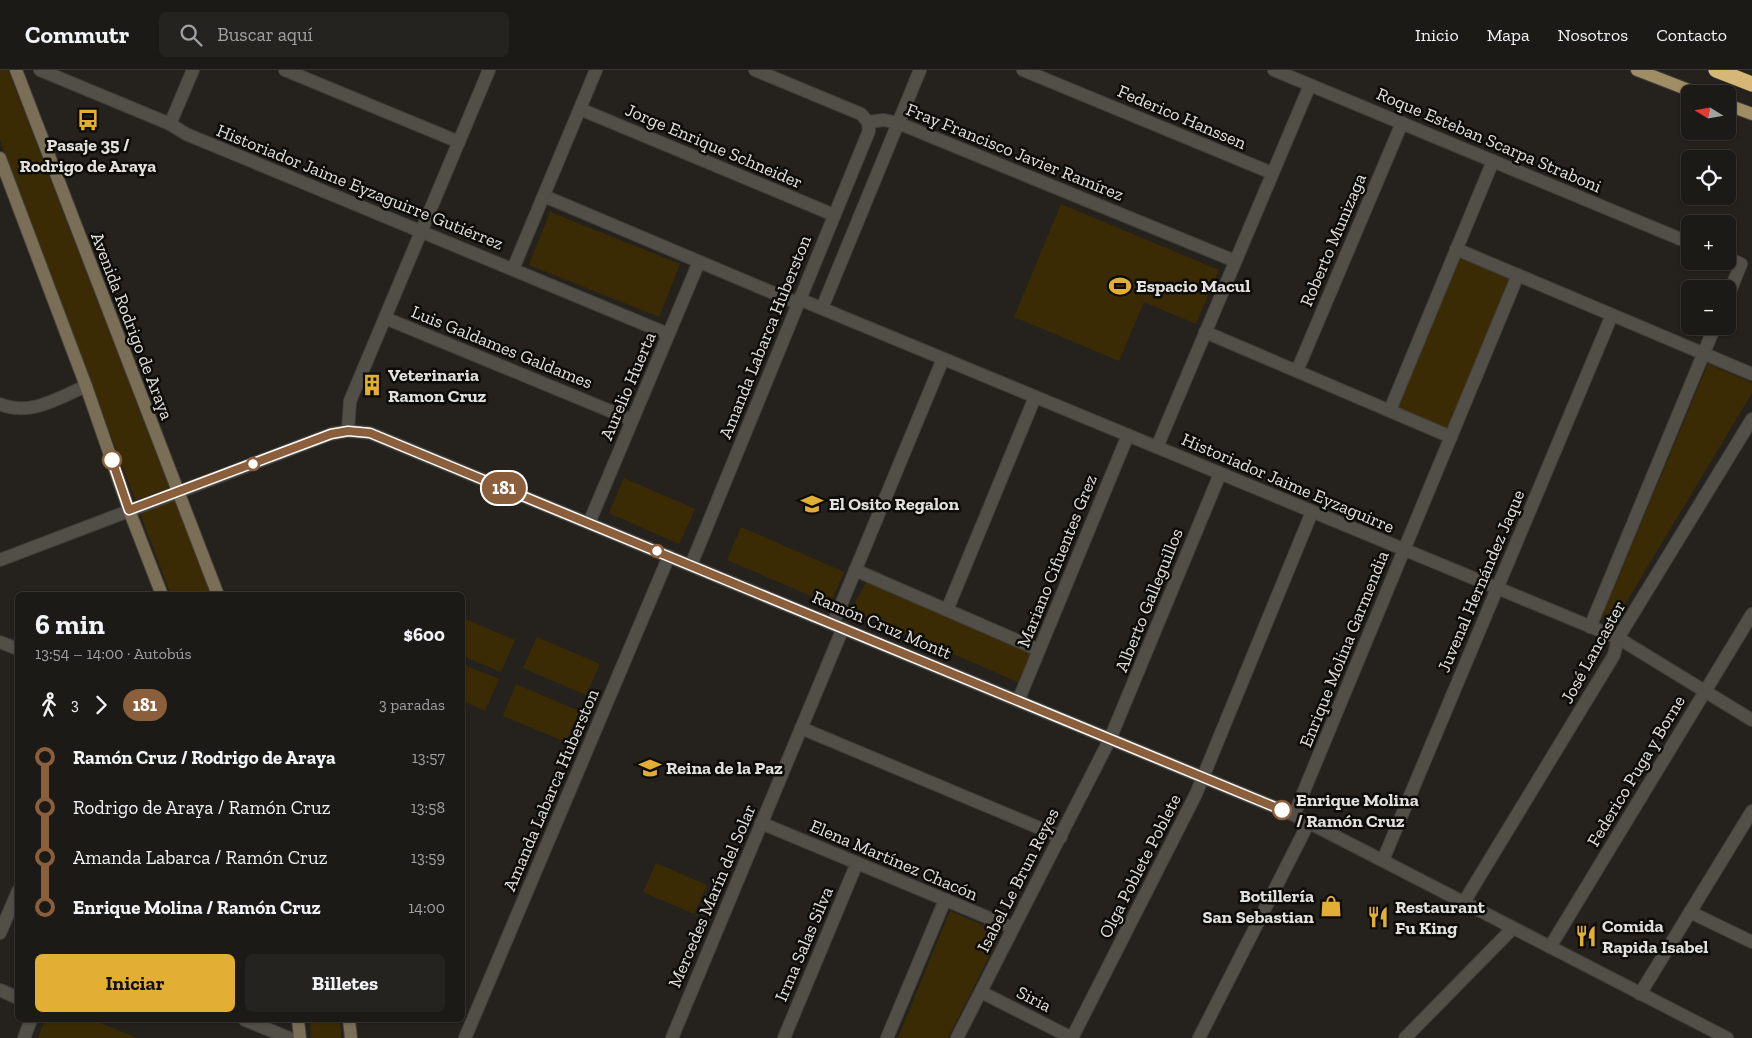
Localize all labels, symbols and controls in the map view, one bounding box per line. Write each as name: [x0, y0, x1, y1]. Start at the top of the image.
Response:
search box: [159, 12, 509, 57]
text: Commutr: [25, 20, 129, 49]
icon: search: [177, 21, 205, 49]
text: Buscar aquí: [217, 23, 313, 46]
text: Inicio: [1415, 24, 1459, 46]
text: Mapa: [1487, 24, 1530, 46]
text: Nosotros: [1558, 24, 1628, 46]
text: Contacto: [1656, 24, 1727, 46]
street label: Federico Hanssen: [1114, 80, 1250, 154]
street label: Roque Esteban Scarpa Straboni: [1373, 83, 1605, 197]
north arrow: [1681, 85, 1736, 140]
map controls: [1681, 85, 1736, 335]
street label: Fray Francisco Javier Ramírez: [903, 98, 1127, 206]
street label: Jorge Enrique Schneider: [622, 99, 806, 193]
bus stop icon: Pasaje 35 / Rodrigo de Araya: [75, 107, 101, 133]
street label: Historiador Jaime Eyzaguirre Gutiérrez: [213, 119, 507, 255]
place label: Pasaje 35 / Rodrigo de Araya: [20, 134, 156, 177]
button: locate: [1681, 150, 1736, 205]
street label: Roberto Munizaga: [1295, 170, 1371, 310]
button: +: [1681, 215, 1736, 270]
street label: Avenida Rodrigo de Araya: [86, 229, 178, 423]
street label: Amanda Labarca Huberston: [714, 231, 816, 442]
sports icon: Espacio Macul: [1107, 273, 1133, 299]
place label: Espacio Macul: [1136, 275, 1250, 297]
button: −: [1681, 280, 1736, 335]
street label: Luis Galdames Galdames: [408, 301, 596, 394]
street label: Aurelio Huerta: [595, 328, 661, 443]
place label: Veterinaria Ramon Cruz: [388, 364, 487, 407]
building icon: Veterinaria Ramon Cruz: [359, 372, 385, 398]
street label: Historiador Jaime Eyzaguirre: [1178, 428, 1398, 538]
unlabelled marker: [102, 450, 122, 470]
unlabelled marker: [246, 457, 260, 471]
street label: Mariano Cifuentes Grez: [1012, 471, 1102, 651]
line badge: 181: [475, 472, 533, 504]
text: 181: [492, 477, 516, 499]
street label: Juvenal Hernández Jaque: [1432, 486, 1530, 676]
school or university icon: El Osito Regalon: [799, 491, 825, 517]
place label: El Osito Regalon: [829, 493, 960, 515]
street label: Alberto Galleguillos: [1110, 525, 1188, 675]
unlabelled marker: [650, 544, 664, 558]
street label: Enrique Molina Garmendia: [1294, 547, 1394, 750]
street label: Ramón Cruz Montt: [809, 586, 955, 664]
street label: José Lancaster: [1556, 597, 1630, 707]
text: 6 min: [35, 608, 105, 641]
text: $600: [404, 623, 445, 646]
text: 13:54 – 14:00 · Autobús: [35, 644, 191, 663]
street label: Amanda Labarca Huberston: [498, 685, 604, 894]
icon: walk: [35, 691, 63, 719]
icon: forward: [87, 691, 115, 719]
street label: Federico Puga y Borne: [1582, 691, 1690, 851]
text: 181: [133, 694, 157, 716]
text: 3: [71, 695, 79, 714]
text: 3 paradas: [379, 695, 445, 714]
text: Ramón Cruz / Rodrigo de Araya: [73, 746, 336, 769]
text: 13:57: [412, 748, 445, 767]
school or university icon: Reina de la Paz: [637, 755, 663, 781]
place label: Reina de la Paz: [666, 757, 783, 779]
place label: Enrique Molina / Ramón Cruz: [1296, 789, 1419, 832]
street label: Olga Poblete Poblete: [1094, 790, 1186, 942]
text: Rodrigo de Araya / Ramón Cruz: [73, 796, 331, 819]
text: 13:58: [411, 798, 445, 817]
marker: Enrique Molina / Ramón Cruz: [1272, 800, 1292, 820]
street label: Mercedes Marín del Solar: [663, 801, 761, 991]
street label: Isabel Le Brun Reyes: [972, 804, 1064, 956]
street label: Elena Martínez Chacón: [807, 815, 982, 906]
text: Amanda Labarca / Ramón Cruz: [73, 846, 328, 869]
text: 13:59: [411, 848, 445, 867]
street label: Irma Salas Silva: [770, 883, 838, 1005]
place label: Botillería San Sebastian: [1202, 885, 1314, 928]
shop icon: Botillería San Sebastian: [1318, 893, 1344, 919]
text: Enrique Molina / Ramón Cruz: [73, 896, 321, 919]
place label: Restaurant Fu King: [1395, 896, 1486, 939]
text: 14:00: [408, 898, 445, 917]
restaurant icon: Restaurant Fu King: [1365, 904, 1391, 930]
place label: Comida Rapida Isabel: [1602, 915, 1708, 958]
restaurant icon: Comida Rapida Isabel: [1573, 923, 1599, 949]
button: Iniciar: [35, 954, 235, 1012]
button: Billetes: [245, 954, 445, 1012]
street label: Siria: [1013, 981, 1055, 1017]

